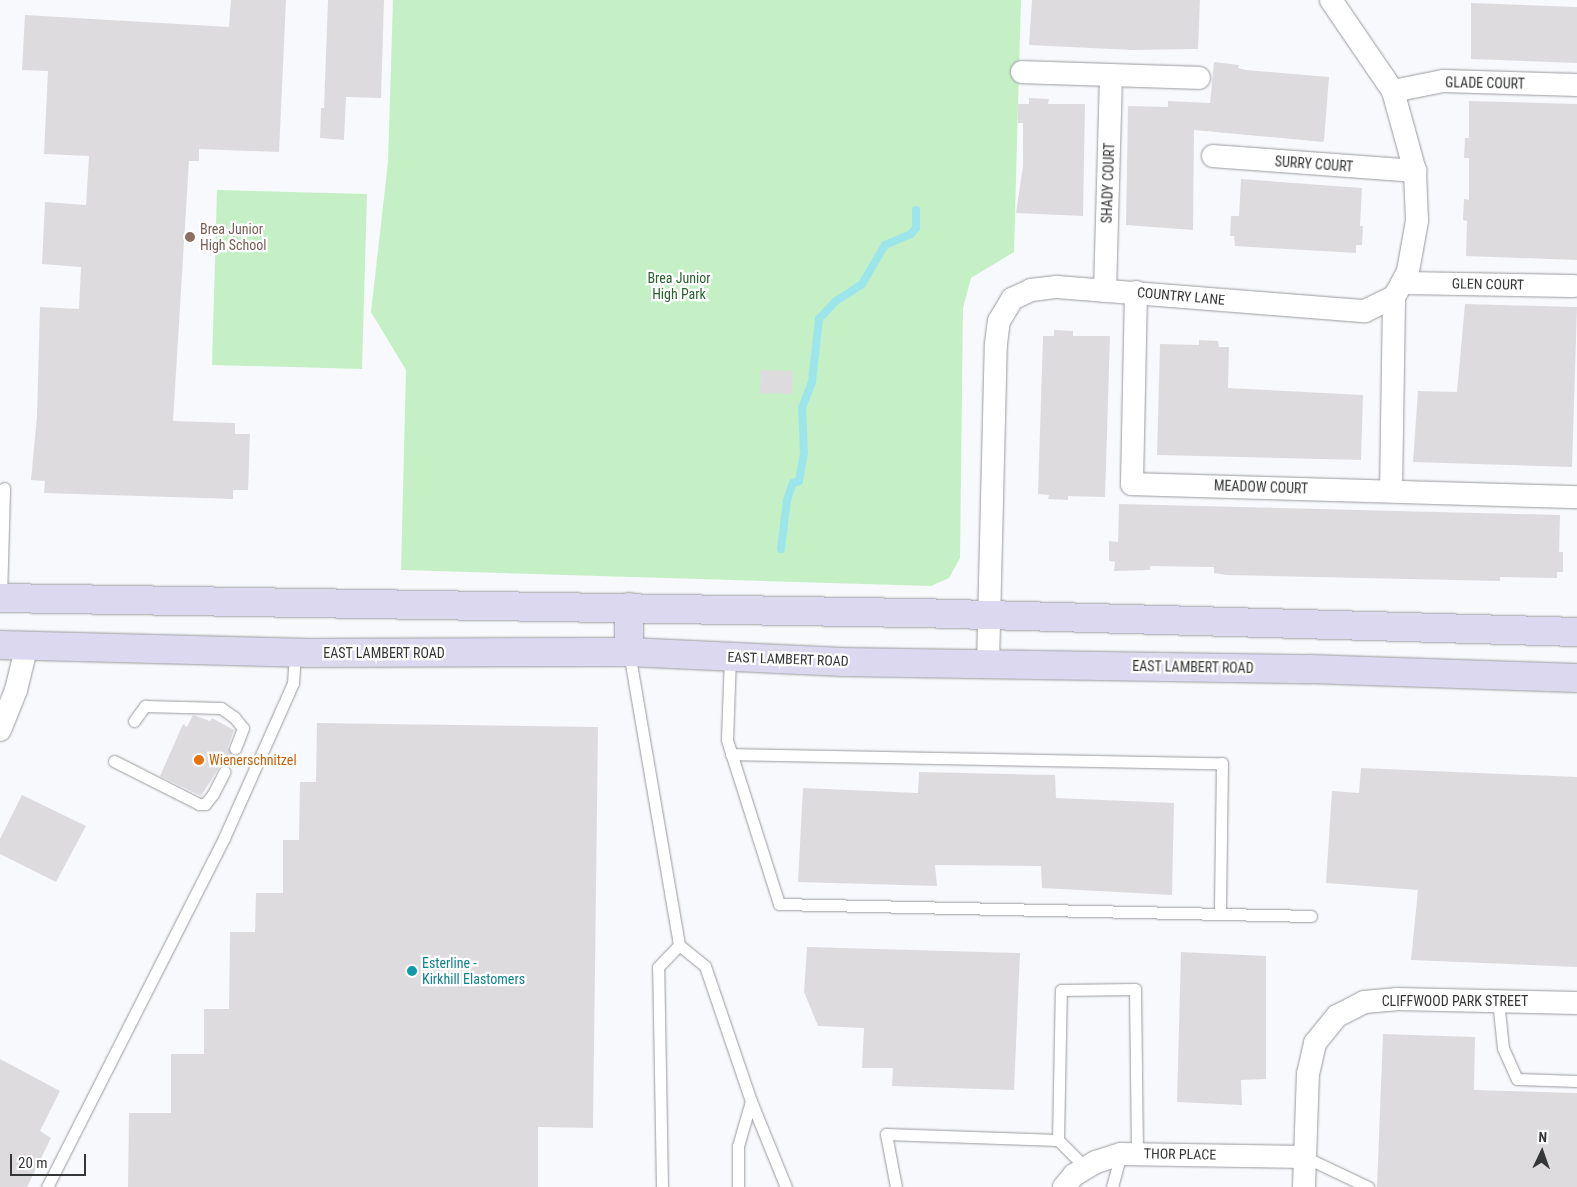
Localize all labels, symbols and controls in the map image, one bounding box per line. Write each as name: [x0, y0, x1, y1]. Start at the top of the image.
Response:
street label: GLADE COURT: [1445, 74, 1525, 92]
street label: SHADY COURT: [1098, 142, 1118, 224]
street label: SURRY COURT: [1274, 153, 1354, 175]
place label: Brea Junior High School: [200, 221, 267, 253]
marker: Brea Junior High School: [184, 231, 196, 243]
park label: Brea Junior High Park: [647, 270, 711, 302]
street label: GLEN COURT: [1452, 275, 1524, 293]
street label: COUNTRY LANE: [1136, 284, 1226, 308]
street label: MEADOW COURT: [1214, 477, 1308, 497]
street label: EAST LAMBERT ROAD: [323, 645, 445, 661]
street label: EAST LAMBERT ROAD: [727, 648, 849, 670]
street label: EAST LAMBERT ROAD: [1132, 658, 1254, 676]
place label: Wienerschnitzel: [209, 752, 297, 768]
marker: Wienerschnitzel: [193, 754, 205, 766]
place label: Esterline - Kirkhill Elastomers: [422, 955, 525, 988]
marker: Esterline - Kirkhill Elastomers: [406, 965, 418, 977]
street label: CLIFFWOOD PARK STREET: [1382, 993, 1528, 1009]
north arrow: [1517, 1127, 1567, 1177]
text: N: [1538, 1129, 1547, 1145]
scale bar: [12, 1144, 89, 1176]
street label: THOR PLACE: [1144, 1145, 1216, 1163]
text: 20 m: [18, 1154, 48, 1172]

